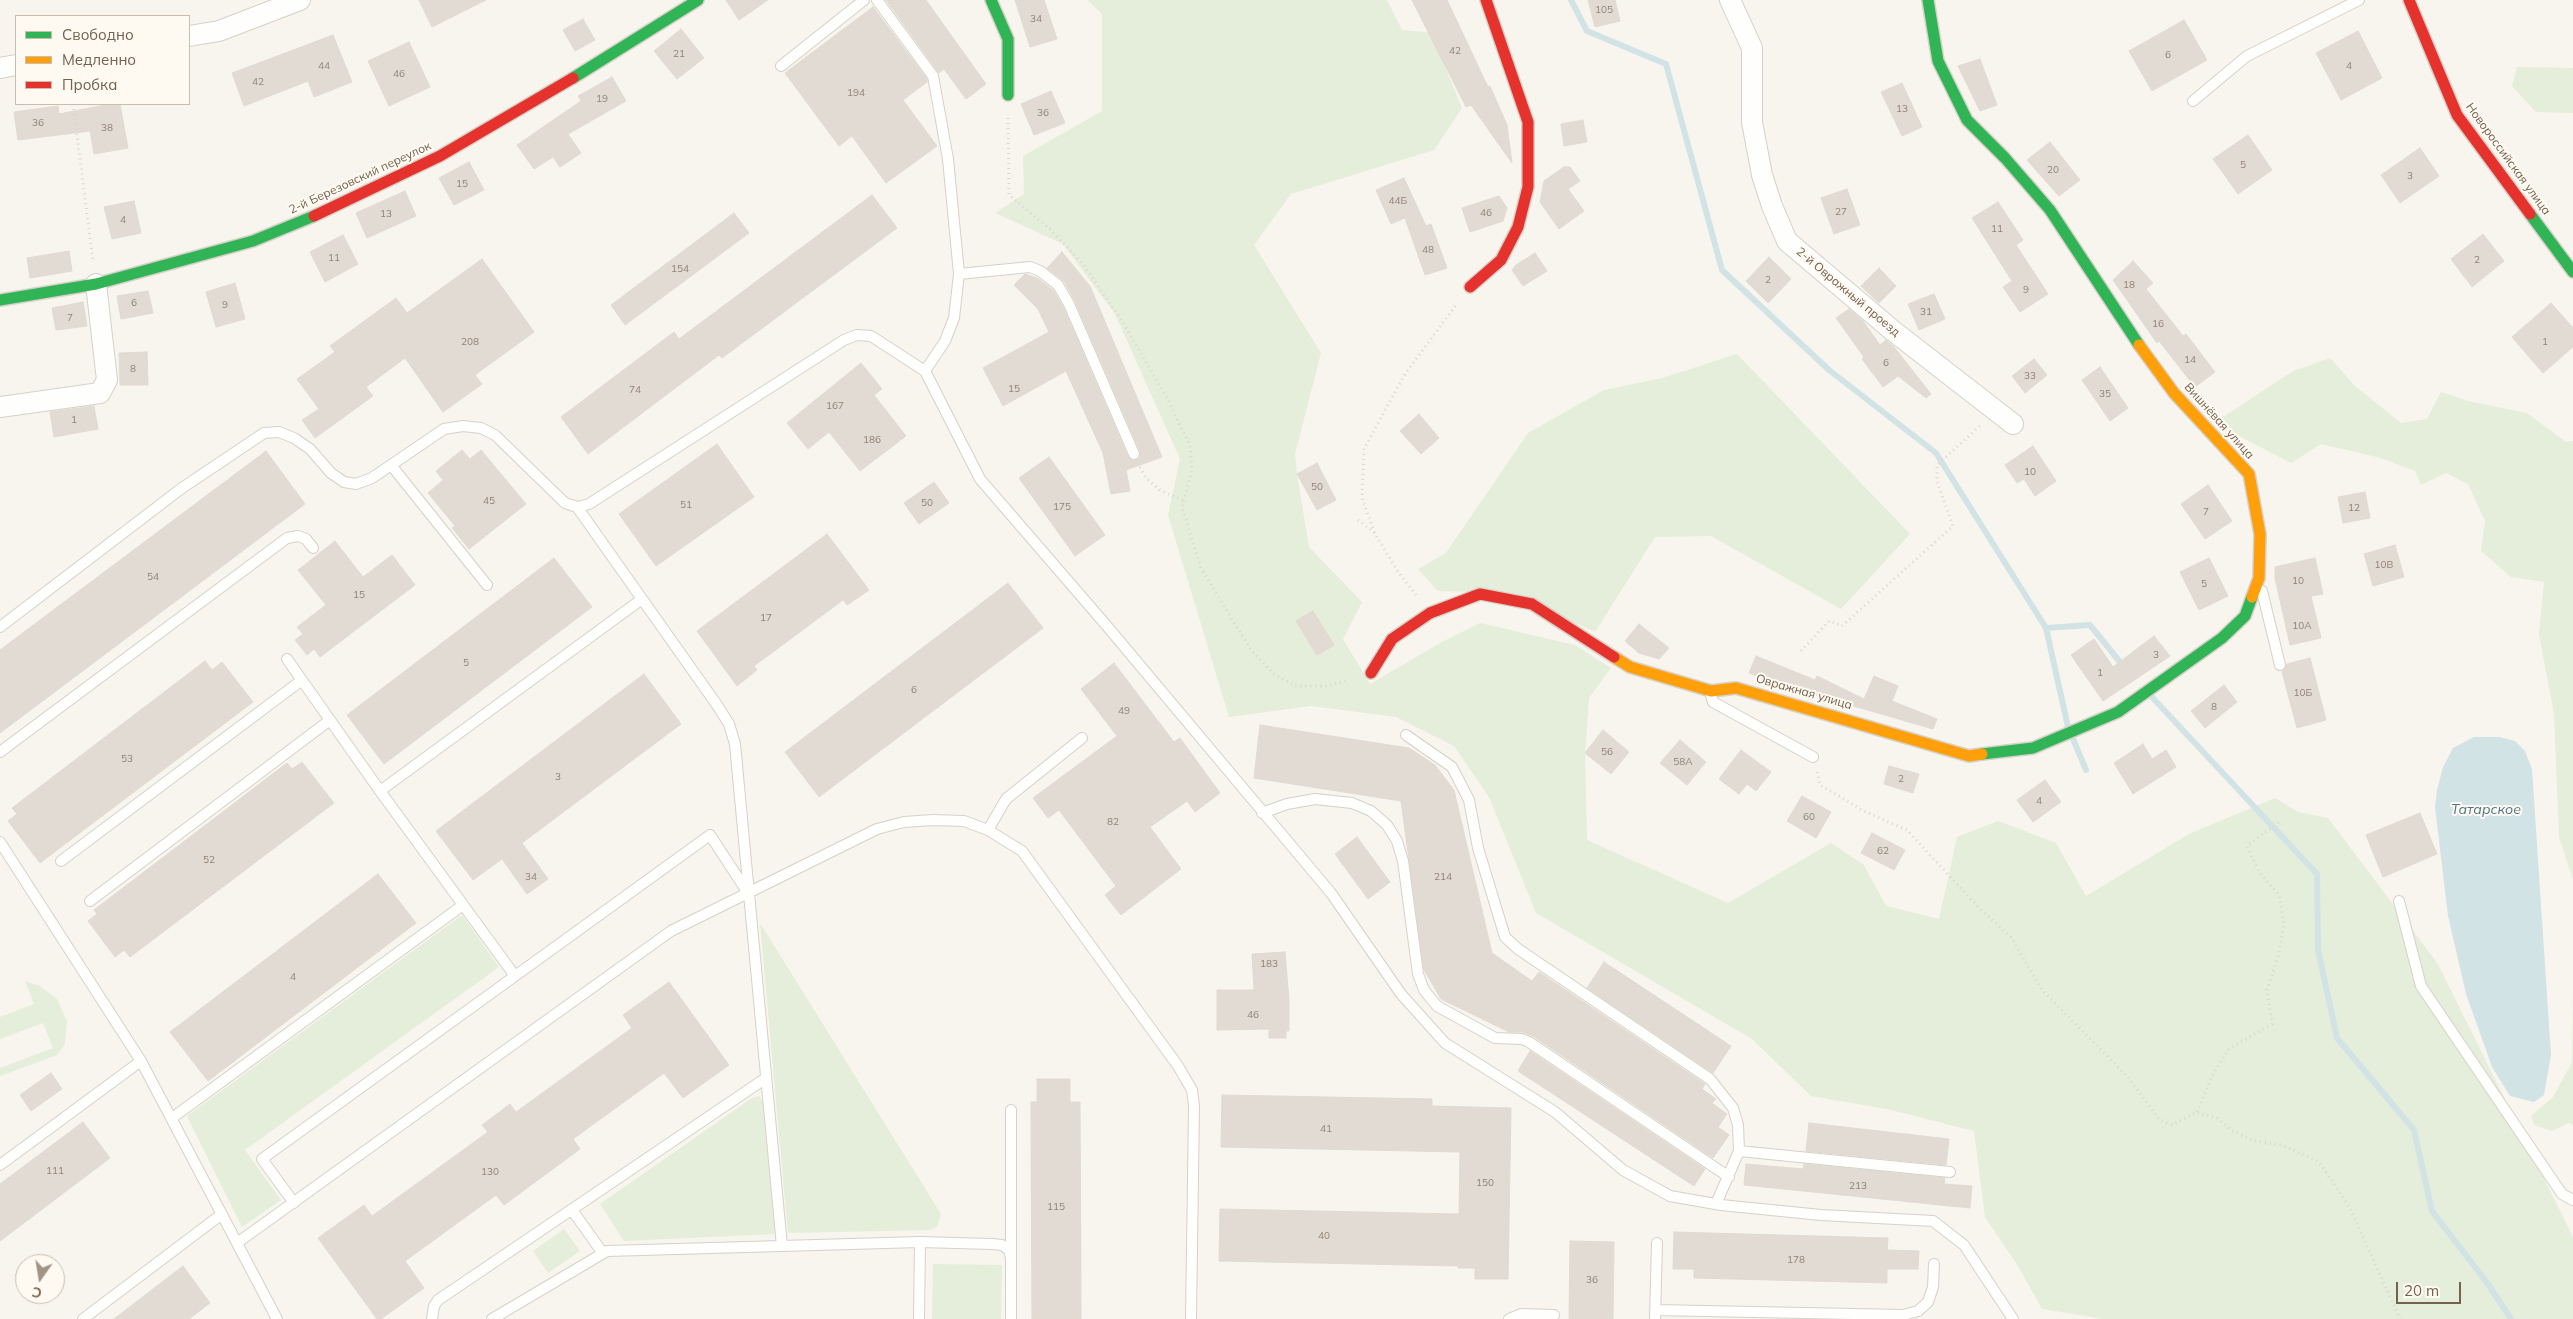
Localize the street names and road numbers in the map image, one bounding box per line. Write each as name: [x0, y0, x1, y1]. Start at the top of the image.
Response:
street label: Новороссийская улица: [2462, 100, 2554, 218]
street label: 2-й Березовский переулок: [287, 139, 433, 217]
street label: 2-й Овражный проезд: [1793, 244, 1903, 340]
street label: Вишнёвая улица: [2181, 380, 2257, 462]
street label: Овражная улица: [1754, 671, 1854, 713]

